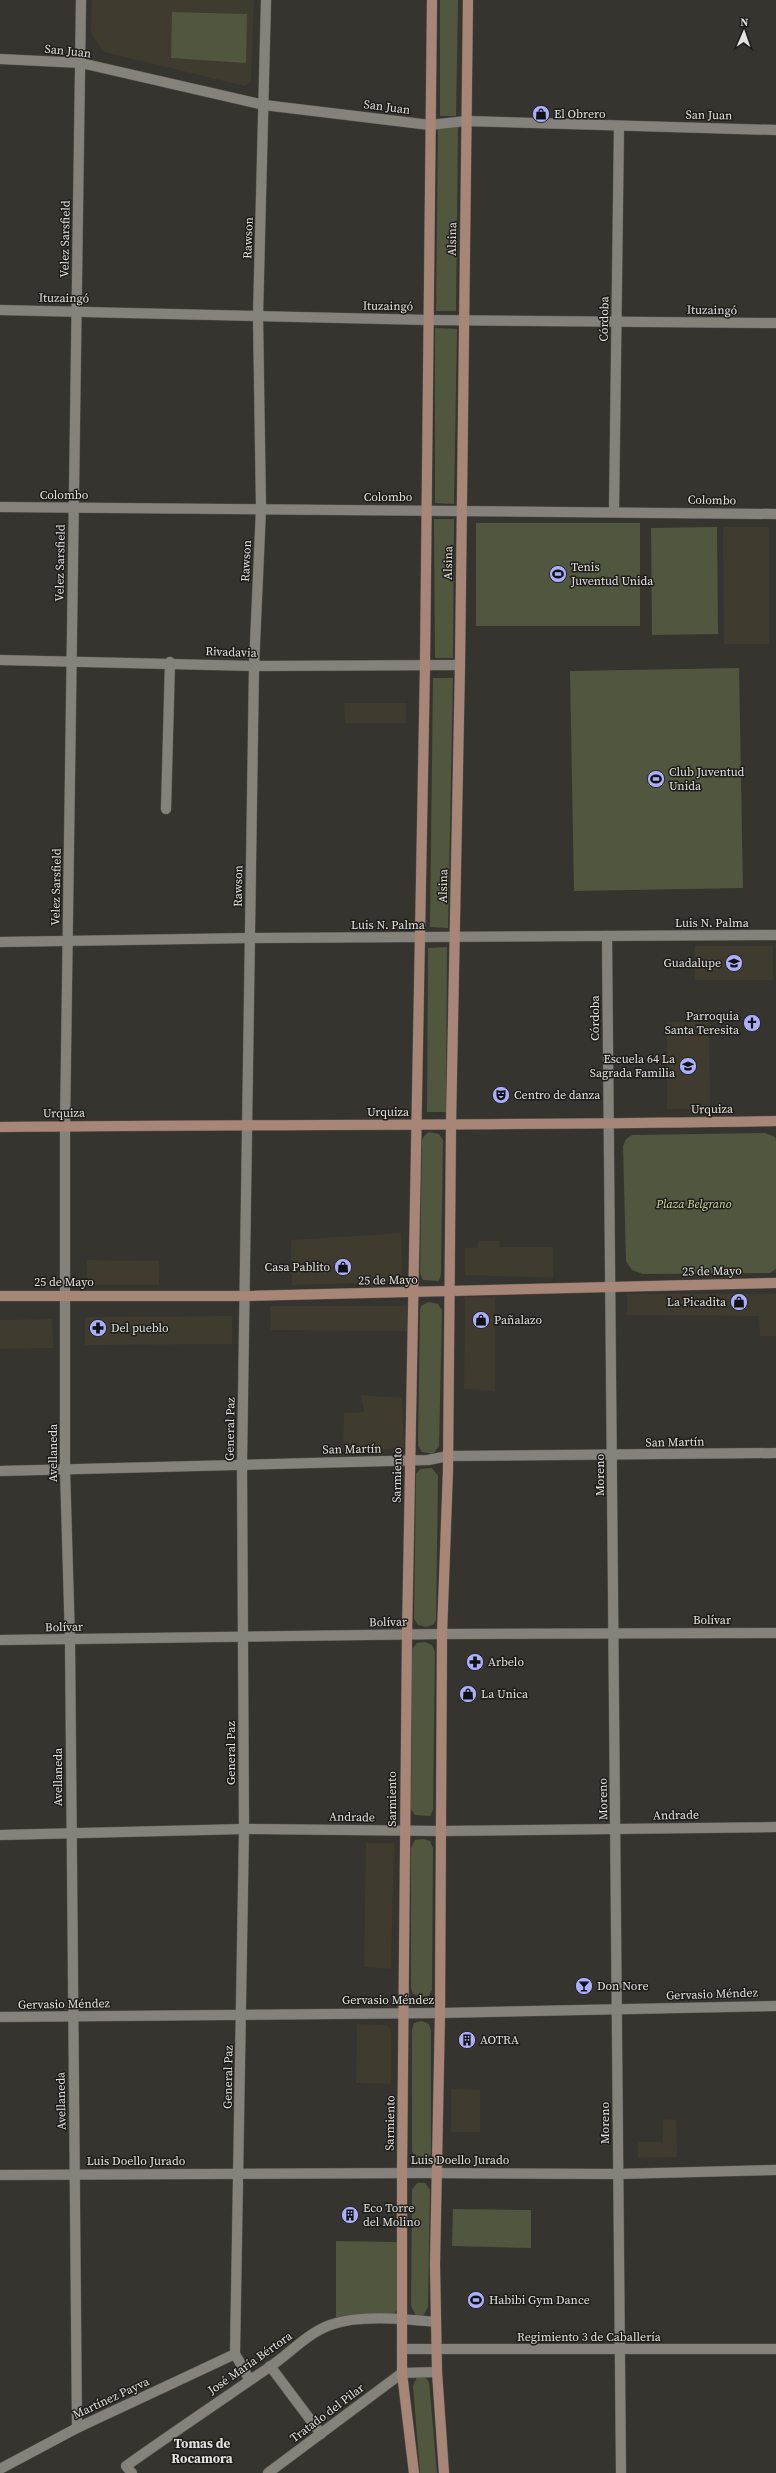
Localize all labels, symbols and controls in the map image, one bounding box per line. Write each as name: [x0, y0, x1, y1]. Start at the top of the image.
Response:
north arrow: [724, 12, 764, 52]
text: N: [740, 15, 749, 30]
street label: San Juan: [44, 41, 92, 61]
street label: San Juan: [363, 96, 411, 118]
shop icon: El Obrero: [531, 104, 551, 124]
place label: El Obrero: [554, 106, 606, 122]
street label: San Juan: [686, 107, 732, 123]
street label: Velez Sarsfield: [56, 200, 74, 278]
street label: Rawson: [239, 217, 257, 259]
street label: Alsina: [444, 221, 460, 256]
street label: Ituzaingó: [39, 290, 90, 306]
street label: Córdoba: [596, 295, 612, 342]
street label: Ituzaingó: [363, 298, 414, 314]
street label: Ituzaingó: [687, 302, 738, 318]
street label: Colombo: [40, 487, 89, 503]
street label: Colombo: [364, 489, 413, 505]
street label: Colombo: [688, 492, 737, 508]
street label: Velez Sarsfield: [51, 524, 69, 602]
street label: Rawson: [237, 540, 255, 582]
street label: Alsina: [440, 545, 456, 580]
place label: Tenis Juventud Unida: [570, 559, 654, 589]
sports icon: Tenis Juventud Unida: [548, 564, 568, 584]
street label: Rivadavia: [205, 643, 258, 661]
place label: Club Juventud Unida: [669, 764, 745, 794]
sports icon: Club Juventud Unida: [646, 769, 666, 789]
street label: Velez Sarsfield: [47, 848, 65, 926]
street label: Rawson: [230, 865, 246, 907]
street label: Alsina: [435, 868, 451, 903]
street label: Luis N. Palma: [675, 915, 750, 931]
street label: Luis N. Palma: [351, 917, 426, 933]
school or university icon: Guadalupe: [724, 953, 744, 973]
place label: Guadalupe: [663, 955, 721, 971]
street label: Córdoba: [587, 994, 603, 1041]
place label: Parroquia Santa Teresita: [665, 1008, 740, 1038]
church icon: Parroquia Santa Teresita: [742, 1013, 762, 1033]
place label: Escuela 64 La Sagrada Familia: [590, 1051, 676, 1081]
school or university icon: Escuela 64 La Sagrada Familia: [678, 1056, 698, 1076]
theatre icon: Centro de danza: [491, 1085, 511, 1105]
place label: Centro de danza: [514, 1087, 601, 1103]
street label: Urquiza: [691, 1101, 734, 1117]
street label: Urquiza: [367, 1104, 410, 1120]
street label: Urquiza: [43, 1105, 86, 1121]
park label: Plaza Belgrano: [655, 1196, 732, 1212]
shop icon: Casa Pablito: [333, 1257, 353, 1277]
place label: Casa Pablito: [265, 1259, 330, 1275]
street label: 25 de Mayo: [682, 1262, 742, 1280]
street label: 25 de Mayo: [358, 1271, 418, 1289]
street label: 25 de Mayo: [34, 1274, 94, 1290]
shop icon: La Picadita: [729, 1292, 749, 1312]
place label: La Picadita: [667, 1294, 727, 1310]
shop icon: Pañalazo: [471, 1310, 491, 1330]
place label: Pañalazo: [494, 1312, 543, 1328]
pharmacy icon: Del pueblo: [88, 1318, 108, 1338]
place label: Del pueblo: [111, 1320, 169, 1336]
street label: General Paz: [221, 1396, 239, 1461]
street label: Avellaneda: [45, 1423, 61, 1482]
street label: San Martín: [645, 1433, 705, 1451]
street label: San Martín: [322, 1440, 382, 1458]
street label: Sarmiento: [389, 1447, 405, 1503]
street label: Moreno: [592, 1454, 608, 1496]
street label: Bolívar: [693, 1612, 731, 1628]
street label: Bolívar: [369, 1614, 407, 1630]
street label: Bolívar: [45, 1619, 83, 1635]
pharmacy icon: Arbelo: [465, 1652, 485, 1672]
place label: Arbelo: [488, 1654, 524, 1670]
shop icon: La Unica: [458, 1684, 478, 1704]
place label: La Unica: [481, 1686, 529, 1702]
street label: General Paz: [223, 1721, 239, 1785]
street label: Avellaneda: [50, 1747, 66, 1806]
street label: Sarmiento: [384, 1771, 400, 1827]
street label: Moreno: [595, 1777, 611, 1820]
street label: Andrade: [653, 1807, 699, 1823]
street label: Andrade: [329, 1809, 375, 1825]
bar icon: Don Nore: [574, 1976, 594, 1996]
place label: Don Nore: [597, 1978, 649, 1994]
street label: Gervasio Méndez: [666, 1984, 759, 2004]
street label: Gervasio Méndez: [342, 1992, 435, 2008]
street label: Gervasio Méndez: [18, 1995, 111, 2013]
building icon: AOTRA: [457, 2030, 477, 2050]
place label: AOTRA: [480, 2032, 519, 2048]
street label: General Paz: [219, 2044, 237, 2109]
street label: Avellaneda: [52, 2071, 70, 2130]
street label: Sarmiento: [382, 2095, 398, 2151]
street label: Moreno: [597, 2102, 613, 2144]
street label: Luis Doello Jurado: [411, 2152, 510, 2168]
street label: Luis Doello Jurado: [87, 2153, 186, 2169]
place label: Eco Torre del Molino: [363, 2200, 421, 2230]
building icon: Eco Torre del Molino: [340, 2205, 360, 2225]
sports icon: Habibi Gym Dance: [466, 2290, 486, 2310]
place label: Habibi Gym Dance: [489, 2292, 590, 2308]
street label: José María Bértora: [204, 2327, 296, 2399]
street label: Regimiento 3 de Caballería: [517, 2329, 662, 2345]
street label: Martínez Payva: [70, 2373, 153, 2423]
street label: Tratado del Pilar: [287, 2380, 367, 2446]
district label: Tomas de Rocamora: [171, 2435, 233, 2467]

